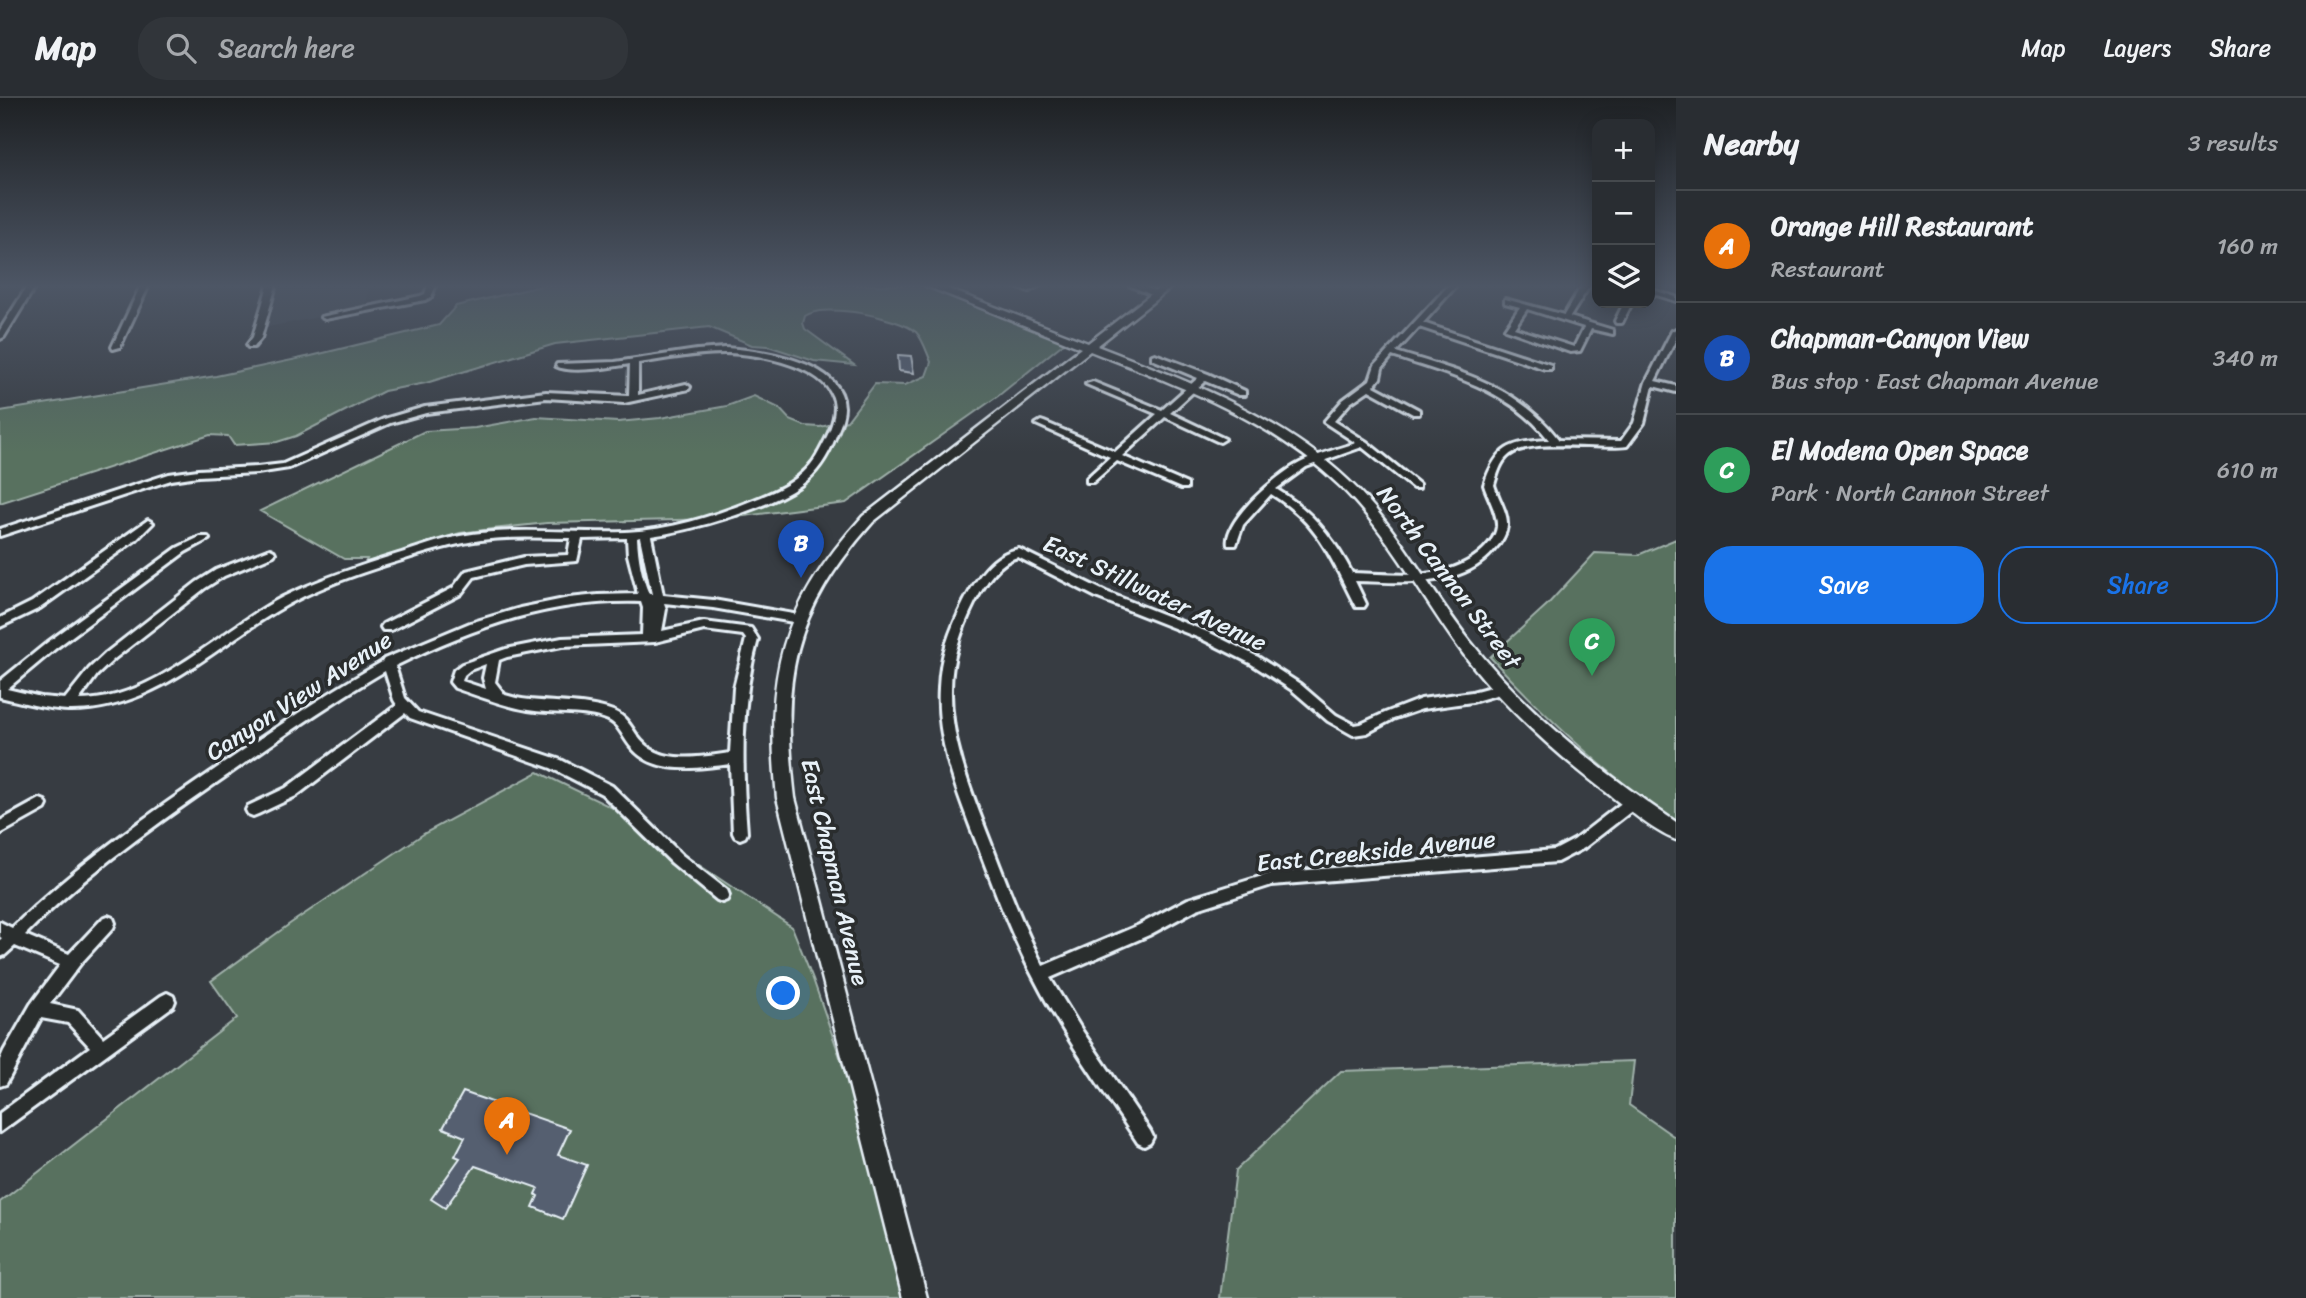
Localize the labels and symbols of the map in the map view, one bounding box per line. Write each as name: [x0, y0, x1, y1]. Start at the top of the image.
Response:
street label: North Cannon Street: [1365, 476, 1533, 679]
pin: B: [778, 520, 824, 578]
street label: East Stillwater Avenue: [1036, 523, 1274, 663]
pin: C: [1569, 618, 1615, 676]
street label: Canyon View Avenue: [197, 620, 401, 772]
street label: East Chapman Avenue: [788, 754, 882, 990]
street label: East Creekside Avenue: [1254, 818, 1498, 884]
your location: [766, 976, 800, 1010]
pin: A: [484, 1097, 530, 1155]

